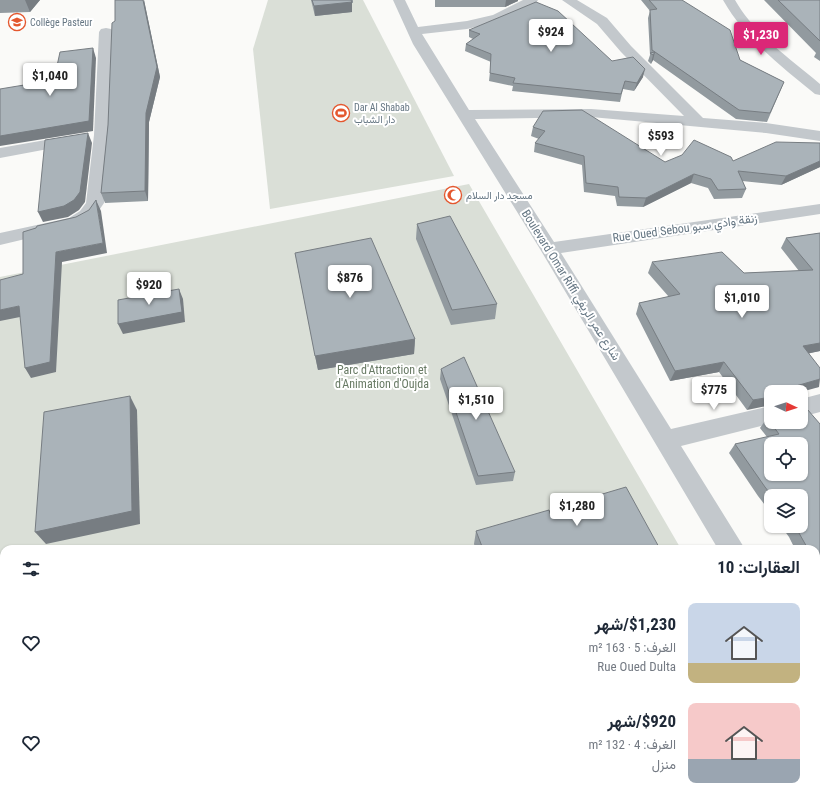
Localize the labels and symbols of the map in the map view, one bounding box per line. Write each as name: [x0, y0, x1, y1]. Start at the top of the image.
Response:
school or university icon: Collège Pasteur: [7, 12, 27, 32]
place label: Collège Pasteur: [30, 17, 92, 28]
pin: $924: [527, 19, 575, 53]
pin: $1,230: [728, 22, 794, 56]
pin: $1,040: [17, 63, 83, 97]
place label: Dar Al Shabab دار الشباب: [354, 102, 410, 126]
sports icon: Dar Al Shabab دار الشباب: [331, 103, 351, 123]
pin: $593: [637, 123, 685, 157]
mosque icon: مسجد دار السلام: [443, 185, 463, 205]
place label: مسجد دار السلام: [466, 190, 533, 202]
street label: Boulevard Omar Riffi شارع عمر الريفي: [516, 207, 623, 364]
street label: Rue Oued Sebou زنقة وادي سبو: [612, 211, 759, 248]
pin: $876: [326, 265, 374, 299]
pin: $920: [125, 272, 173, 306]
pin: $1,010: [709, 285, 775, 319]
park label: Parc d'Attraction et d'Animation d'Oujda: [335, 363, 429, 391]
pin: $775: [690, 377, 738, 411]
north arrow: [764, 385, 808, 429]
pin: $1,510: [443, 387, 509, 421]
pin: $1,280: [544, 493, 610, 527]

